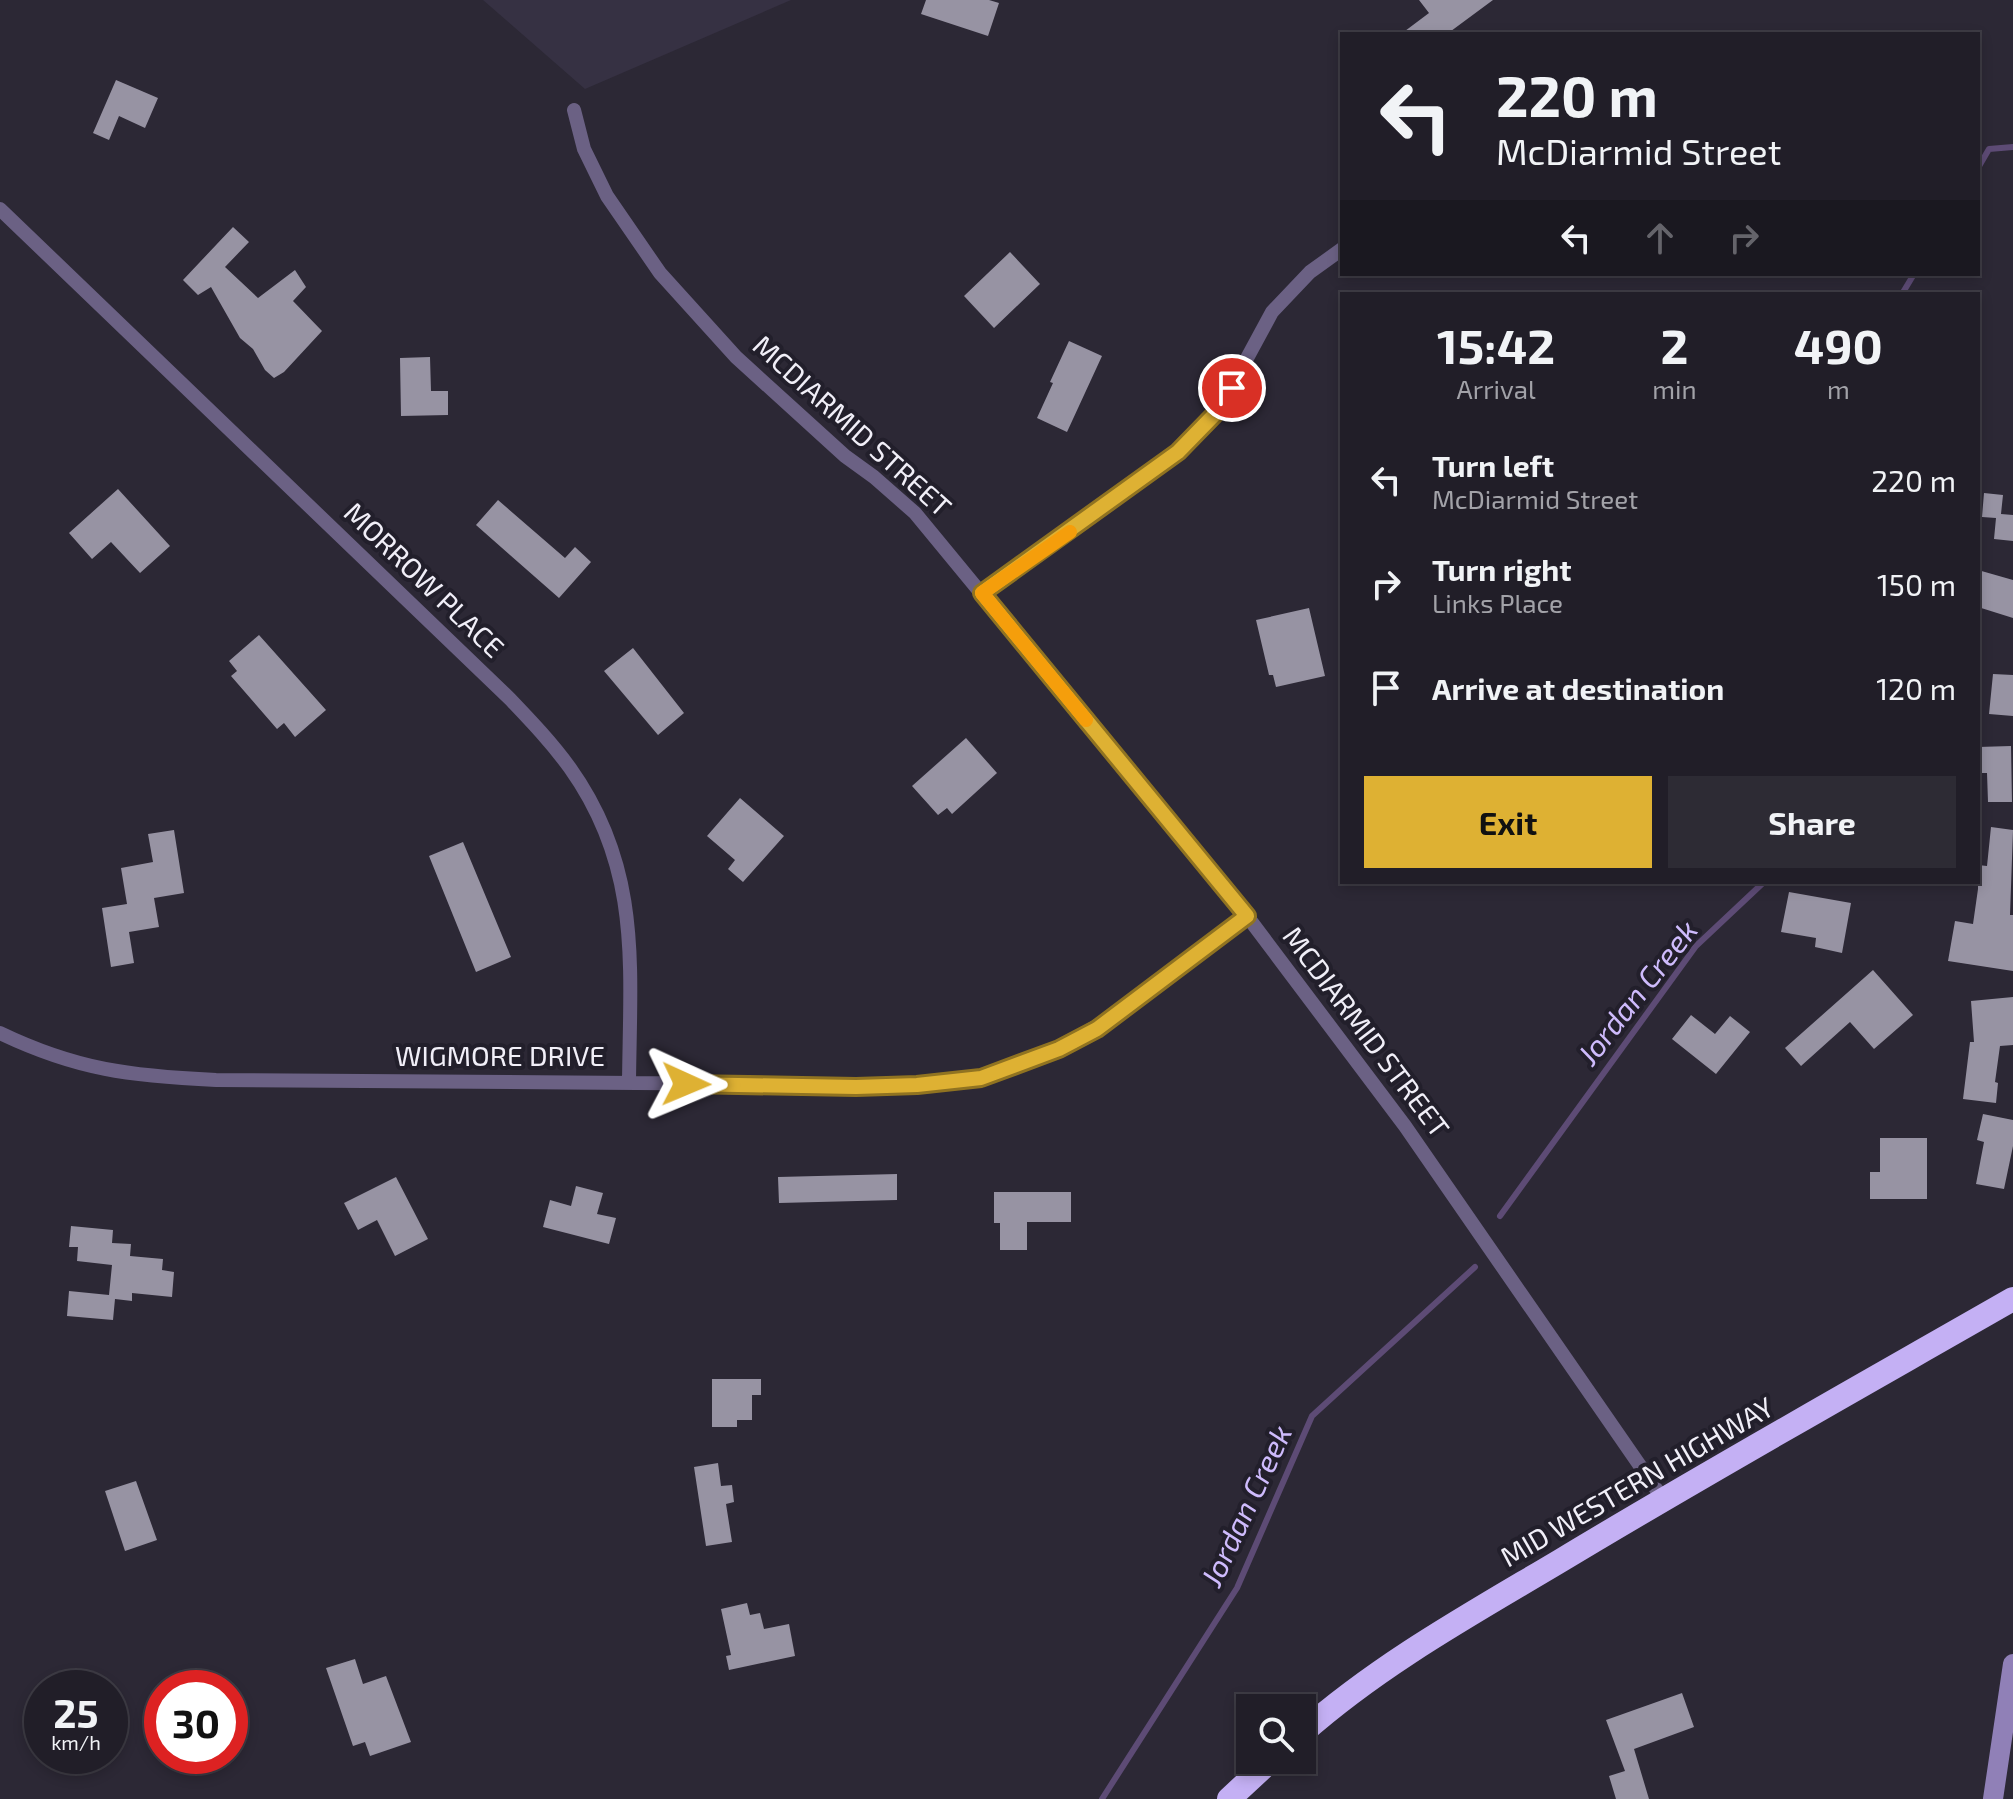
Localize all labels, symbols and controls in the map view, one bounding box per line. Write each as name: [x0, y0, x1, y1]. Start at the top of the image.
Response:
text: 220 m: [1496, 61, 1658, 128]
icon: left: [1364, 64, 1468, 168]
text: McDiarmid Street: [1496, 129, 1781, 172]
icon: left: [1554, 216, 1598, 260]
icon: ahead: [1638, 216, 1682, 260]
icon: right: [1722, 216, 1766, 260]
text: 15:42: [1437, 316, 1555, 374]
text: 2: [1660, 316, 1688, 374]
text: 490: [1794, 316, 1883, 374]
street label: MCDIARMID STREET: [747, 327, 959, 523]
pin: [1198, 354, 1266, 422]
icon: arrive: [1210, 366, 1254, 410]
text: Arrival: [1457, 373, 1536, 404]
text: min: [1652, 373, 1697, 404]
text: m: [1827, 373, 1850, 404]
text: Turn left: [1432, 447, 1554, 483]
icon: left: [1364, 458, 1408, 502]
text: 220 m: [1871, 462, 1956, 498]
text: McDiarmid Street: [1432, 483, 1638, 514]
street label: MORROW PLACE: [338, 495, 512, 664]
text: Turn right: [1432, 551, 1572, 587]
icon: right: [1364, 562, 1408, 606]
text: 150 m: [1877, 566, 1956, 602]
text: Links Place: [1432, 587, 1563, 618]
icon: arrive: [1364, 666, 1408, 710]
text: Arrive at destination: [1432, 670, 1724, 706]
text: 120 m: [1876, 670, 1956, 706]
button: Exit: [1364, 776, 1652, 868]
button: Share: [1668, 776, 1956, 868]
water label: Jordan Creek: [1568, 912, 1704, 1072]
street label: MCDIARMID STREET: [1277, 919, 1457, 1143]
street label: WIGMORE DRIVE: [395, 1038, 605, 1072]
position arrow: [644, 1042, 728, 1126]
street label: MID WESTERN HIGHWAY: [1494, 1389, 1779, 1573]
water label: Jordan Creek: [1192, 1419, 1298, 1592]
speed limit sign: 30: [144, 1670, 248, 1774]
text: 25: [53, 1688, 99, 1736]
map controls: [1236, 1694, 1316, 1774]
button: search: [1236, 1694, 1316, 1774]
text: km/h: [51, 1730, 101, 1754]

